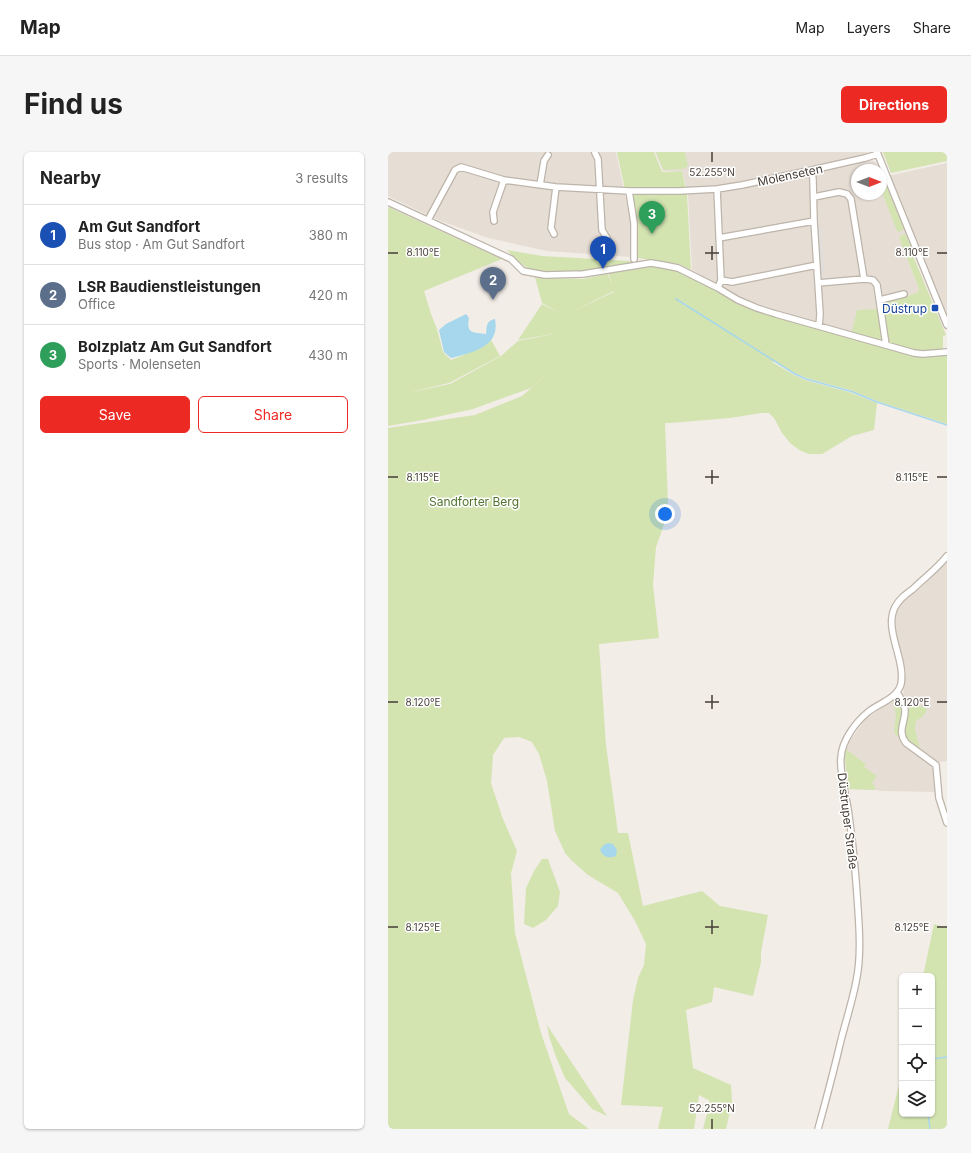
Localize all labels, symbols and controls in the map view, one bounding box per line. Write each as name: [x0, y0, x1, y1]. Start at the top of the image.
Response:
text: Map: [20, 16, 61, 39]
text: Map: [796, 19, 825, 36]
text: Layers: [847, 19, 891, 36]
text: Share: [913, 19, 951, 36]
button: Directions: [841, 86, 947, 123]
text: Find us: [24, 87, 123, 121]
street label: Molenseten: [756, 161, 824, 189]
north arrow: [851, 164, 887, 200]
text: 52.255°N: [689, 166, 735, 178]
text: Nearby: [40, 168, 101, 188]
text: 3 results: [295, 170, 348, 186]
pin: 3: [639, 201, 665, 234]
text: Am Gut Sandfort: [78, 217, 200, 236]
text: 1: [50, 227, 56, 243]
text: 380 m: [309, 227, 348, 243]
text: Bus stop · Am Gut Sandfort: [78, 236, 245, 252]
pin: 1: [590, 236, 616, 269]
text: 8.110°E: [407, 246, 440, 258]
text: 8.110°E: [896, 246, 929, 258]
pin: 2: [480, 267, 506, 300]
text: LSR Baudienstleistungen: [78, 277, 261, 296]
text: 2: [49, 287, 57, 303]
text: 420 m: [308, 287, 348, 303]
text: Office: [78, 296, 115, 312]
place label: Düstrup: [882, 301, 927, 316]
marker: Düstrup: [930, 303, 940, 313]
text: Bolzplatz Am Gut Sandfort: [78, 337, 272, 356]
text: 3: [49, 347, 57, 363]
text: 430 m: [308, 347, 348, 363]
text: Sports · Molenseten: [78, 356, 201, 372]
button: Save: [40, 396, 190, 433]
button: Share: [198, 396, 348, 433]
text: 8.115°E: [407, 471, 439, 483]
text: 8.115°E: [896, 471, 928, 483]
park label: Sandforter Berg: [429, 494, 519, 509]
your location: [655, 504, 675, 524]
text: 8.120°E: [405, 696, 441, 708]
text: 8.120°E: [894, 696, 930, 708]
street label: Düstruper Straße: [835, 772, 861, 870]
text: 8.125°E: [406, 921, 440, 933]
text: 8.125°E: [895, 921, 929, 933]
map controls: [899, 973, 935, 1117]
button: +: [899, 973, 935, 1009]
button: −: [899, 1009, 935, 1045]
button: locate: [899, 1045, 935, 1081]
button: layers: [899, 1081, 935, 1117]
text: 52.255°N: [689, 1102, 735, 1114]

